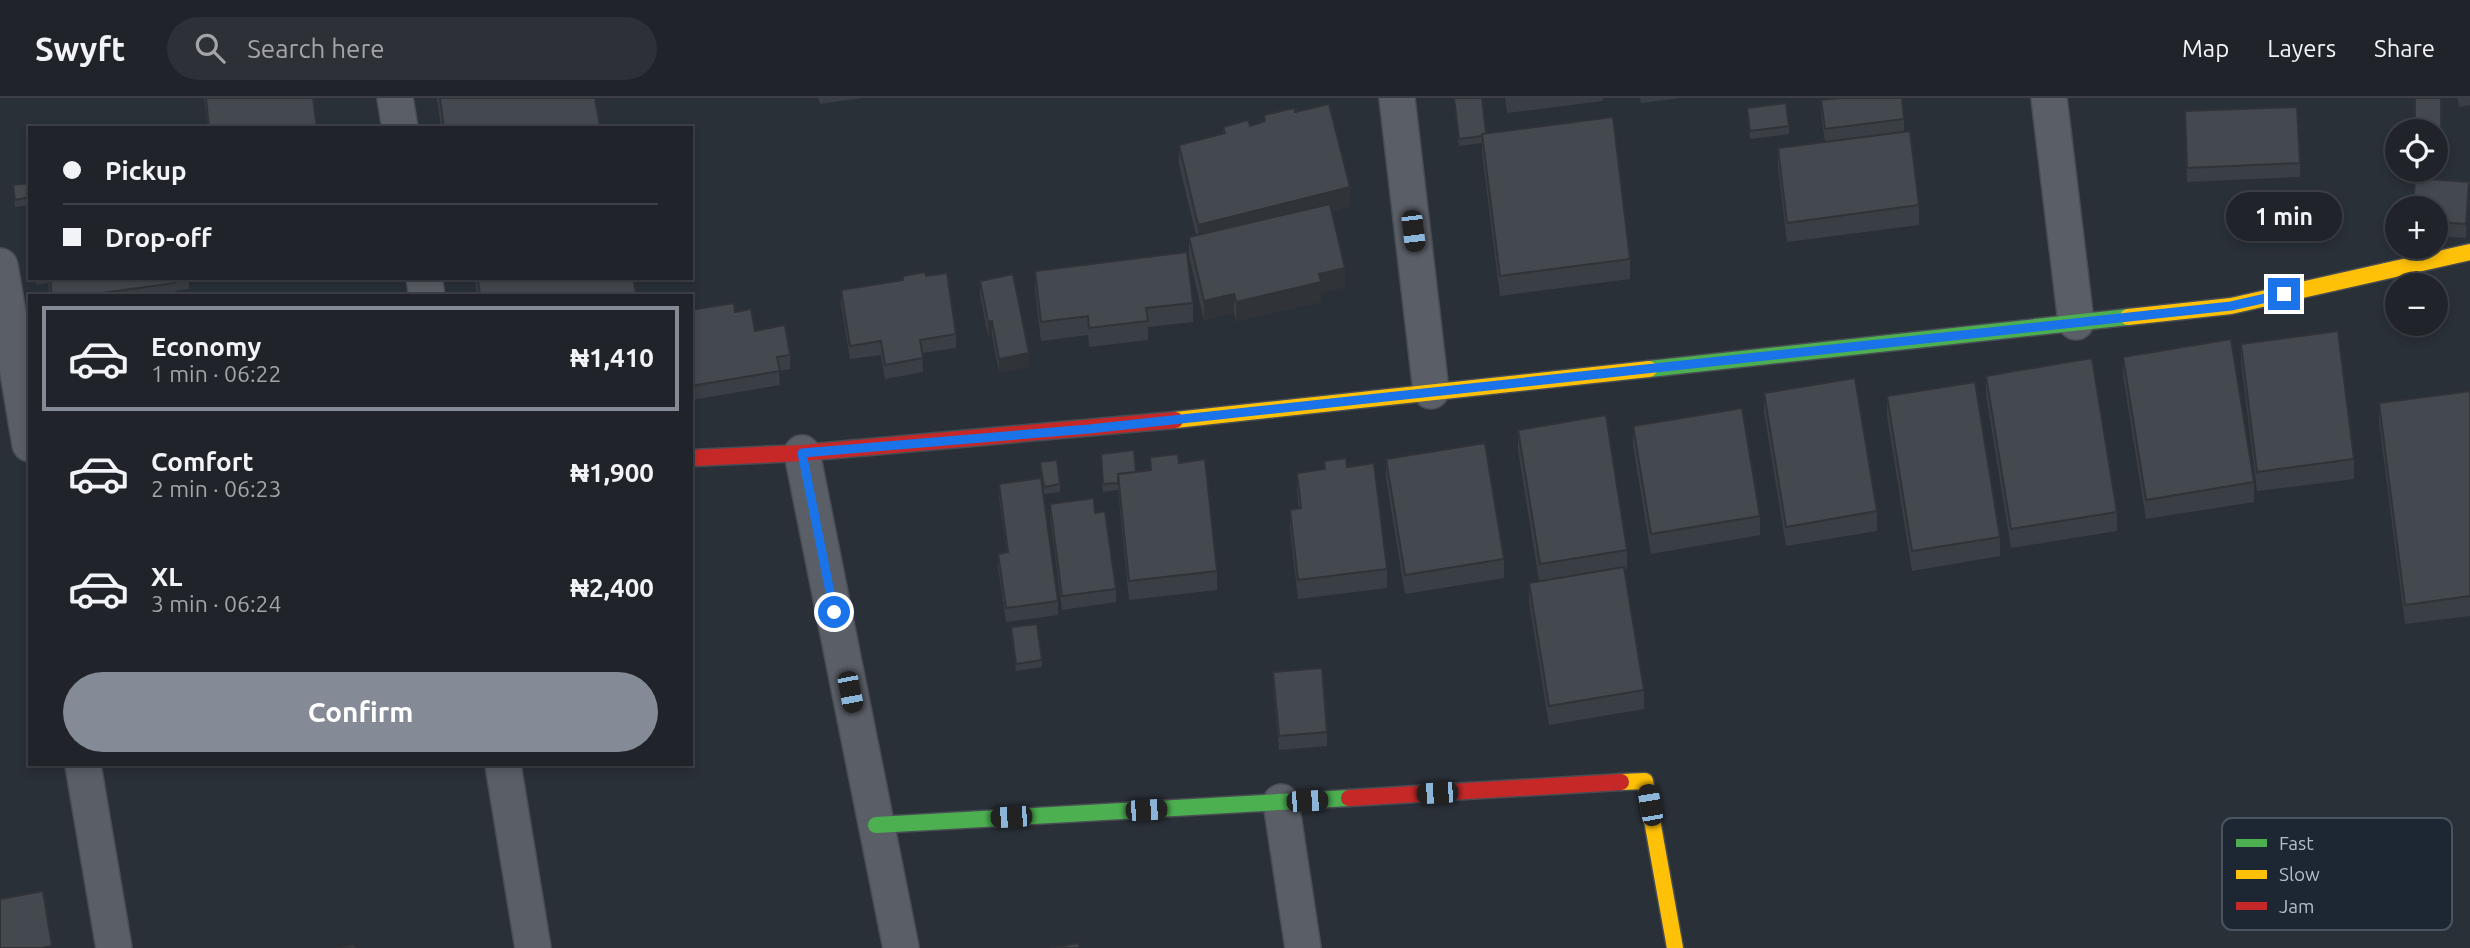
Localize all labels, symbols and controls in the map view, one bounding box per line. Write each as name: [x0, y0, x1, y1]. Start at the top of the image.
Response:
search box: [167, 17, 657, 80]
icon: search: [191, 29, 229, 67]
text: Swyft: [35, 30, 125, 67]
text: Search here: [247, 34, 385, 63]
text: Map: [2182, 35, 2229, 62]
text: Layers: [2267, 35, 2336, 62]
text: Share: [2374, 35, 2435, 62]
map controls: [2385, 119, 2448, 336]
button: locate: [2385, 119, 2448, 182]
text: Pickup: [105, 156, 187, 185]
callout: 1 min: [2226, 192, 2342, 242]
button: +: [2385, 196, 2448, 259]
text: 1 min: [2255, 204, 2313, 229]
car: [1401, 209, 1426, 253]
text: Drop-off: [105, 223, 212, 252]
button: −: [2385, 273, 2448, 336]
route end: [2268, 278, 2300, 310]
icon: car: [67, 327, 130, 390]
text: Economy: [151, 332, 261, 361]
text: ₦1,410: [570, 343, 654, 372]
text: 1 min · 06:22: [151, 361, 282, 386]
icon: car: [67, 442, 130, 505]
text: Comfort: [151, 447, 254, 476]
text: ₦1,900: [570, 458, 654, 487]
text: 2 min · 06:23: [151, 476, 282, 501]
icon: car: [67, 557, 130, 620]
text: XL: [151, 562, 182, 591]
text: ₦2,400: [570, 573, 654, 602]
text: 3 min · 06:24: [151, 591, 282, 616]
route start: [818, 596, 850, 628]
car: [836, 669, 865, 715]
button: Confirm: [63, 672, 658, 752]
car: [1416, 781, 1459, 805]
car: [1637, 782, 1664, 828]
car: [1286, 789, 1329, 813]
car: [1125, 798, 1168, 822]
car: [990, 805, 1033, 829]
legend: [2222, 818, 2452, 930]
text: Fast: [2279, 832, 2314, 854]
text: Slow: [2279, 863, 2320, 885]
text: Jam: [2279, 895, 2315, 917]

